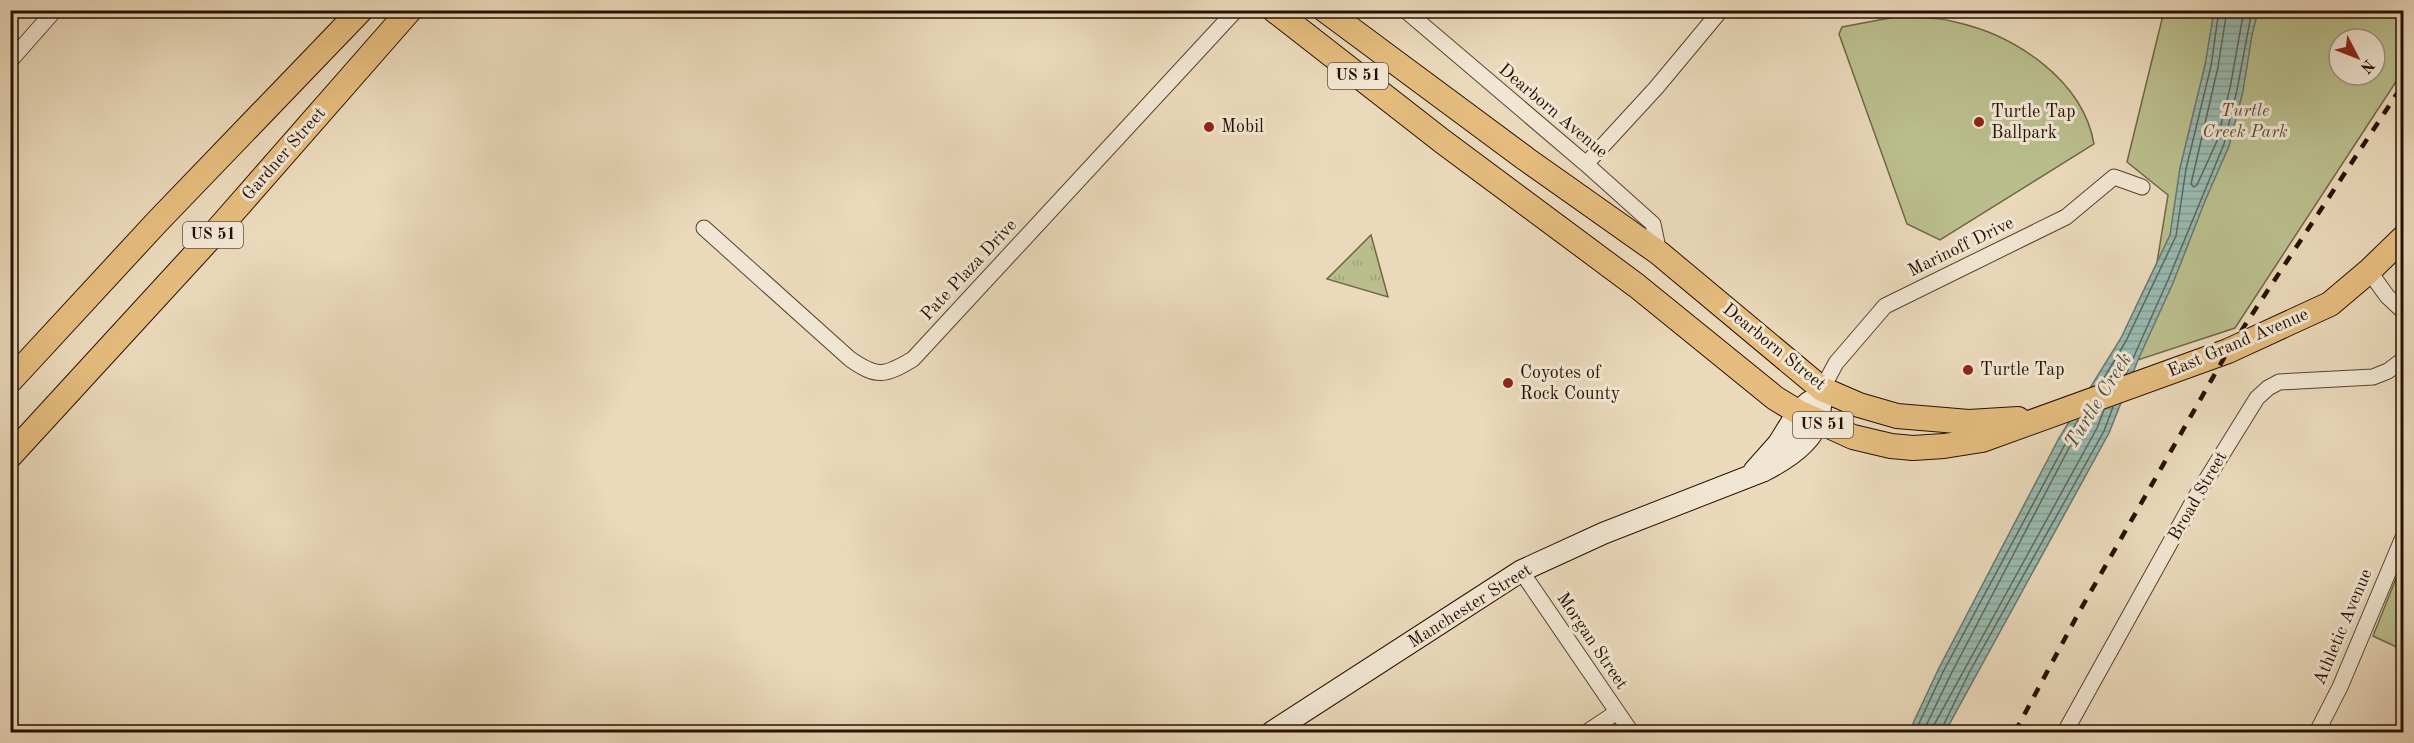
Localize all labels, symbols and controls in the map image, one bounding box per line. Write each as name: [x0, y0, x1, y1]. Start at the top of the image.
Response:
north arrow: [2327, 27, 2387, 87]
text: N: [2356, 56, 2377, 76]
street label: Dearborn Avenue: [1495, 60, 1611, 162]
road number: US 51: [1328, 63, 1388, 89]
park label: Turtle Creek Park: [2202, 102, 2288, 141]
place label: Turtle Tap Ballpark: [1991, 103, 2075, 142]
street label: Gardner Street: [239, 104, 329, 204]
marker: Turtle Tap Ballpark: [1972, 115, 1986, 129]
place label: Mobil: [1221, 118, 1264, 136]
marker: Mobil: [1202, 120, 1216, 134]
street label: Marinoff Drive: [1905, 214, 2017, 280]
street label: Pate Plaza Drive: [918, 216, 1020, 324]
road number: US 51: [183, 222, 243, 248]
street label: Dearborn Street: [1719, 300, 1829, 394]
street label: East Grand Avenue: [2165, 305, 2311, 381]
water label: Turtle Creek: [2062, 350, 2136, 452]
place label: Turtle Tap: [1980, 361, 2064, 379]
marker: Turtle Tap: [1961, 363, 1975, 377]
place label: Coyotes of Rock County: [1520, 364, 1621, 403]
marker: Coyotes of Rock County: [1501, 376, 1515, 390]
road number: US 51: [1793, 412, 1853, 438]
street label: Broad Street: [2165, 448, 2231, 544]
street label: Manchester Street: [1405, 561, 1535, 651]
street label: Athletic Avenue: [2310, 566, 2376, 688]
street label: Morgan Street: [1553, 589, 1631, 693]

